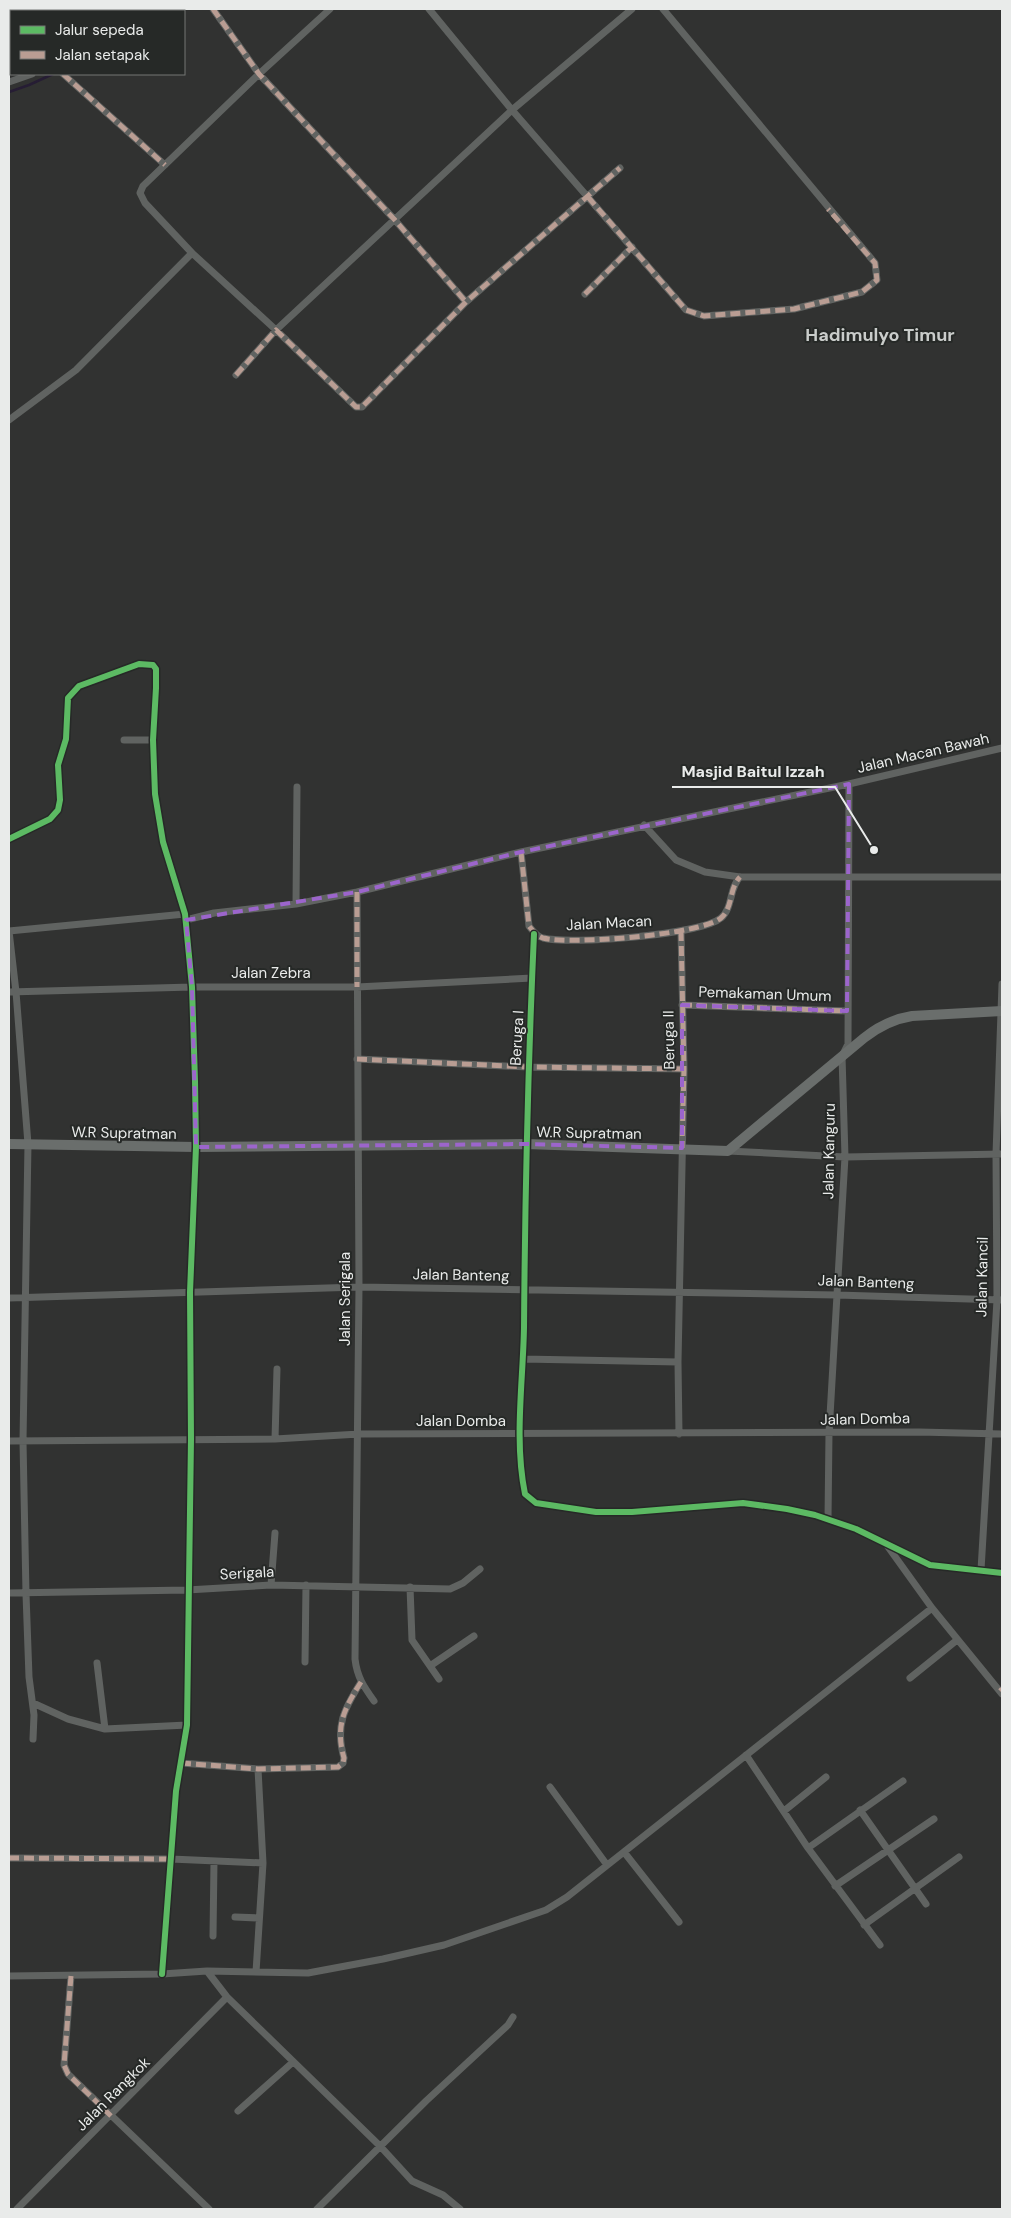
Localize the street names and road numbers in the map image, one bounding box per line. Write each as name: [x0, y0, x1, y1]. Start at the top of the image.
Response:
street label: Jalan Macan Bawah: [855, 728, 991, 778]
street label: Jalan Macan: [566, 911, 652, 935]
street label: Jalan Zebra: [231, 963, 311, 983]
street label: Pemakaman Umum: [698, 982, 832, 1006]
street label: Beruga I: [506, 1010, 528, 1066]
street label: Beruga II: [658, 1010, 680, 1070]
street label: Jalan Kanguru: [818, 1103, 840, 1199]
street label: W.R Supratman: [71, 1122, 177, 1144]
street label: W.R Supratman: [536, 1122, 642, 1144]
street label: Jalan Kancil: [971, 1237, 993, 1317]
street label: Jalan Serigala: [335, 1252, 355, 1346]
street label: Jalan Banteng: [412, 1264, 510, 1286]
street label: Jalan Banteng: [817, 1270, 915, 1294]
street label: Jalan Domba: [820, 1408, 910, 1430]
street label: Jalan Domba: [416, 1411, 506, 1431]
street label: Serigala: [219, 1562, 275, 1584]
street label: Jalan Rangkok: [72, 2052, 155, 2135]

